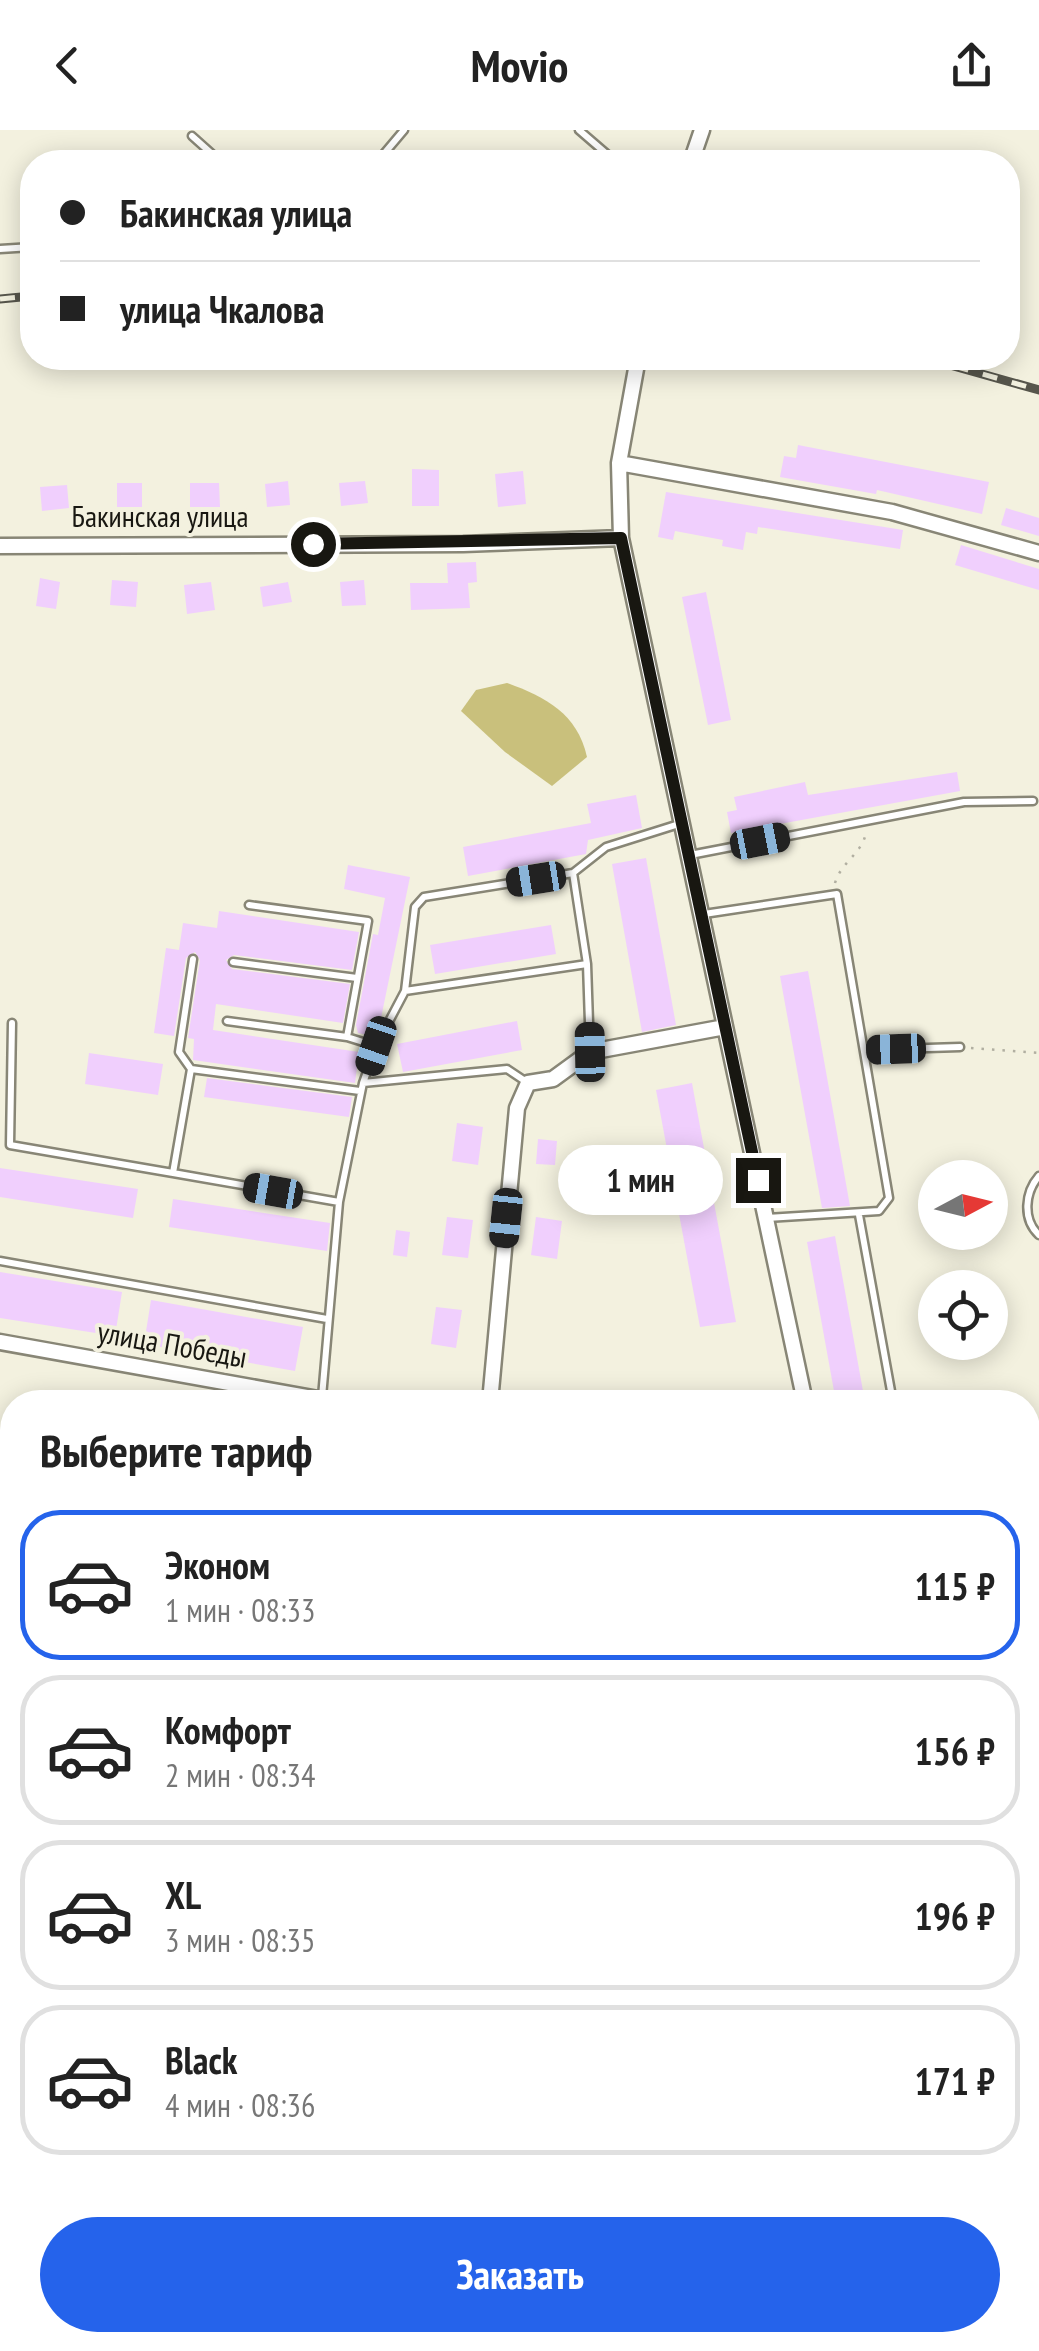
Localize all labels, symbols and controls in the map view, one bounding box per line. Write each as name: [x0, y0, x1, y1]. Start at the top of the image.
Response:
text: Movio: [471, 36, 568, 94]
icon: back: [40, 38, 95, 93]
icon: share: [944, 38, 999, 93]
text: Бакинская улица: [120, 188, 352, 237]
text: улица Чкалова: [120, 284, 324, 333]
street label: Бакинская улица: [72, 496, 248, 535]
route start: [291, 522, 336, 567]
car: [728, 821, 792, 861]
car: [504, 859, 568, 899]
car: [352, 1013, 400, 1079]
car: [574, 1022, 606, 1082]
car: [865, 1033, 927, 1065]
callout: 1 мин: [558, 1145, 723, 1215]
route end: [736, 1158, 781, 1203]
text: 1 мин: [606, 1159, 675, 1201]
north arrow: [918, 1160, 1008, 1250]
map controls: [918, 1160, 1008, 1360]
car: [241, 1171, 305, 1211]
car: [488, 1187, 524, 1249]
button: locate: [918, 1270, 1008, 1360]
street label: улица Победы: [95, 1311, 250, 1376]
text: Выберите тариф: [40, 1421, 312, 1479]
icon: car: [45, 1540, 135, 1630]
text: Эконом: [165, 1540, 270, 1589]
text: 115 ₽: [915, 1561, 995, 1610]
text: 1 мин · 08:33: [165, 1589, 315, 1631]
icon: car: [45, 1705, 135, 1795]
text: Комфорт: [165, 1705, 291, 1754]
text: 156 ₽: [915, 1726, 995, 1775]
text: 2 мин · 08:34: [165, 1754, 315, 1796]
icon: car: [45, 1870, 135, 1960]
text: XL: [165, 1870, 201, 1919]
text: 196 ₽: [915, 1891, 995, 1940]
text: 3 мин · 08:35: [165, 1919, 315, 1961]
icon: car: [45, 2035, 135, 2125]
text: Black: [165, 2035, 238, 2084]
text: 171 ₽: [915, 2056, 995, 2105]
text: 4 мин · 08:36: [165, 2084, 315, 2126]
button: Заказать: [40, 2217, 1000, 2332]

